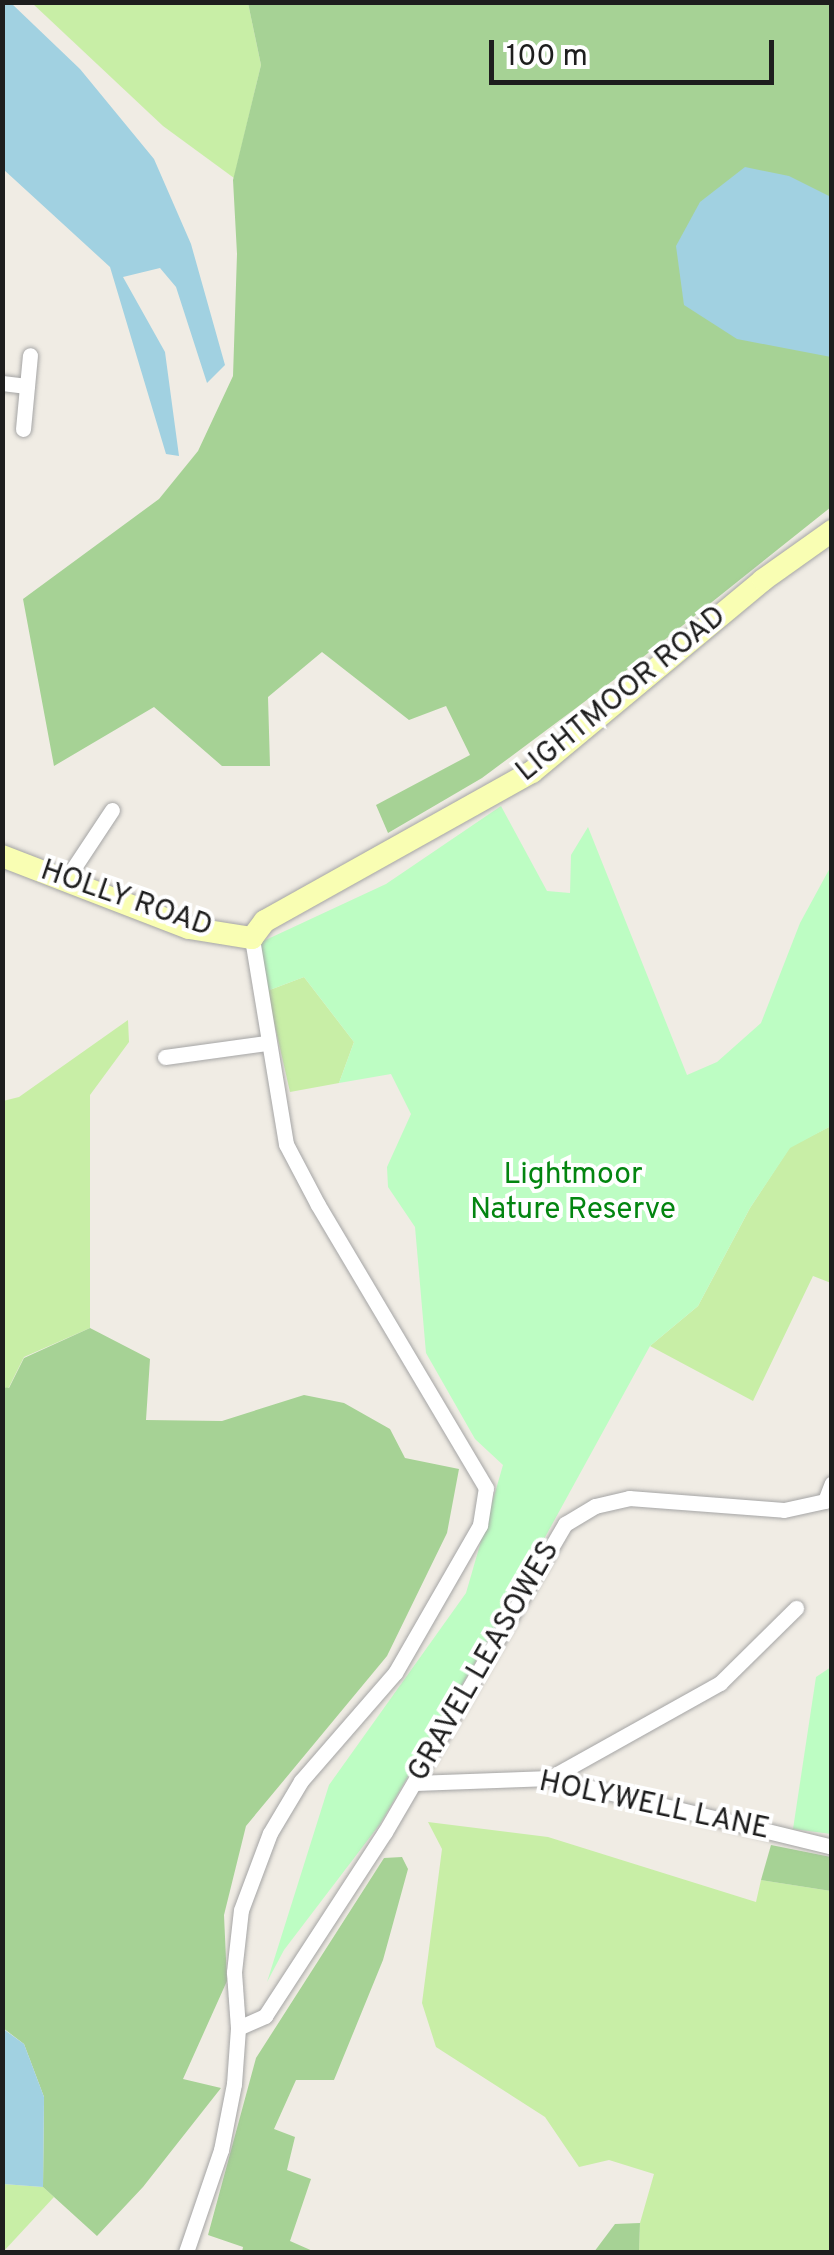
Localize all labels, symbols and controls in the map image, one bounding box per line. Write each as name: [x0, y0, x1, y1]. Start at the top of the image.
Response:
scale bar: [494, 20, 779, 82]
text: 100 m: [506, 39, 588, 76]
street label: LIGHTMOOR ROAD: [510, 599, 734, 791]
street label: HOLLY ROAD: [35, 854, 217, 946]
park label: Lightmoor Nature Reserve: [470, 1158, 676, 1228]
street label: GRAVEL LEASOWES: [401, 1535, 569, 1789]
street label: HOLYWELL LANE: [535, 1765, 773, 1849]

